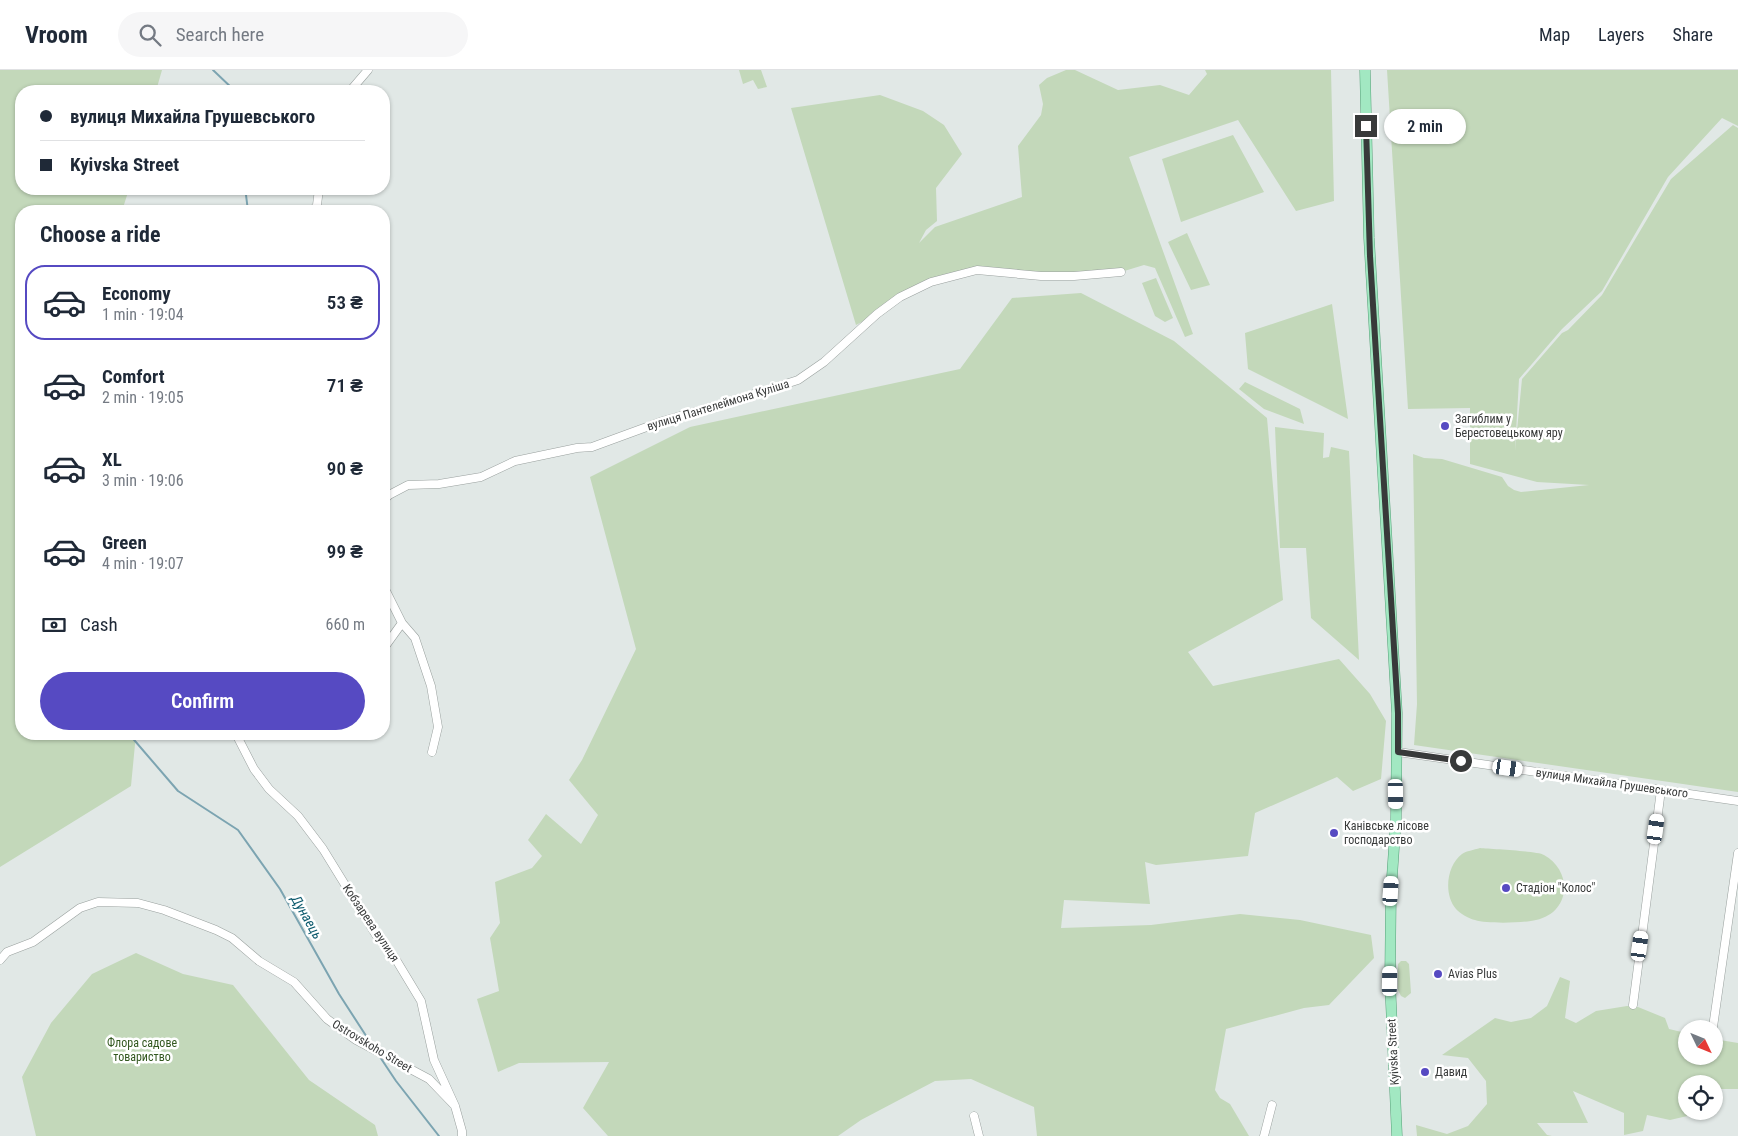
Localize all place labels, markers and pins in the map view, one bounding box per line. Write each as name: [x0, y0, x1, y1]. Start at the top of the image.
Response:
place label: Загиблим у Берестовецькому яру: [1455, 412, 1563, 440]
marker: Загиблим у Берестовецькому яру: [1439, 420, 1451, 432]
place label: Канівське лісове господарство: [1344, 819, 1429, 847]
marker: Канівське лісове господарство: [1328, 827, 1340, 839]
place label: Стадіон "Колос": [1516, 881, 1596, 895]
marker: Стадіон "Колос": [1500, 882, 1512, 894]
place label: Avias Plus: [1448, 967, 1497, 981]
marker: Avias Plus: [1432, 968, 1444, 980]
place label: Давид: [1435, 1065, 1468, 1079]
marker: Давид: [1419, 1066, 1431, 1078]

